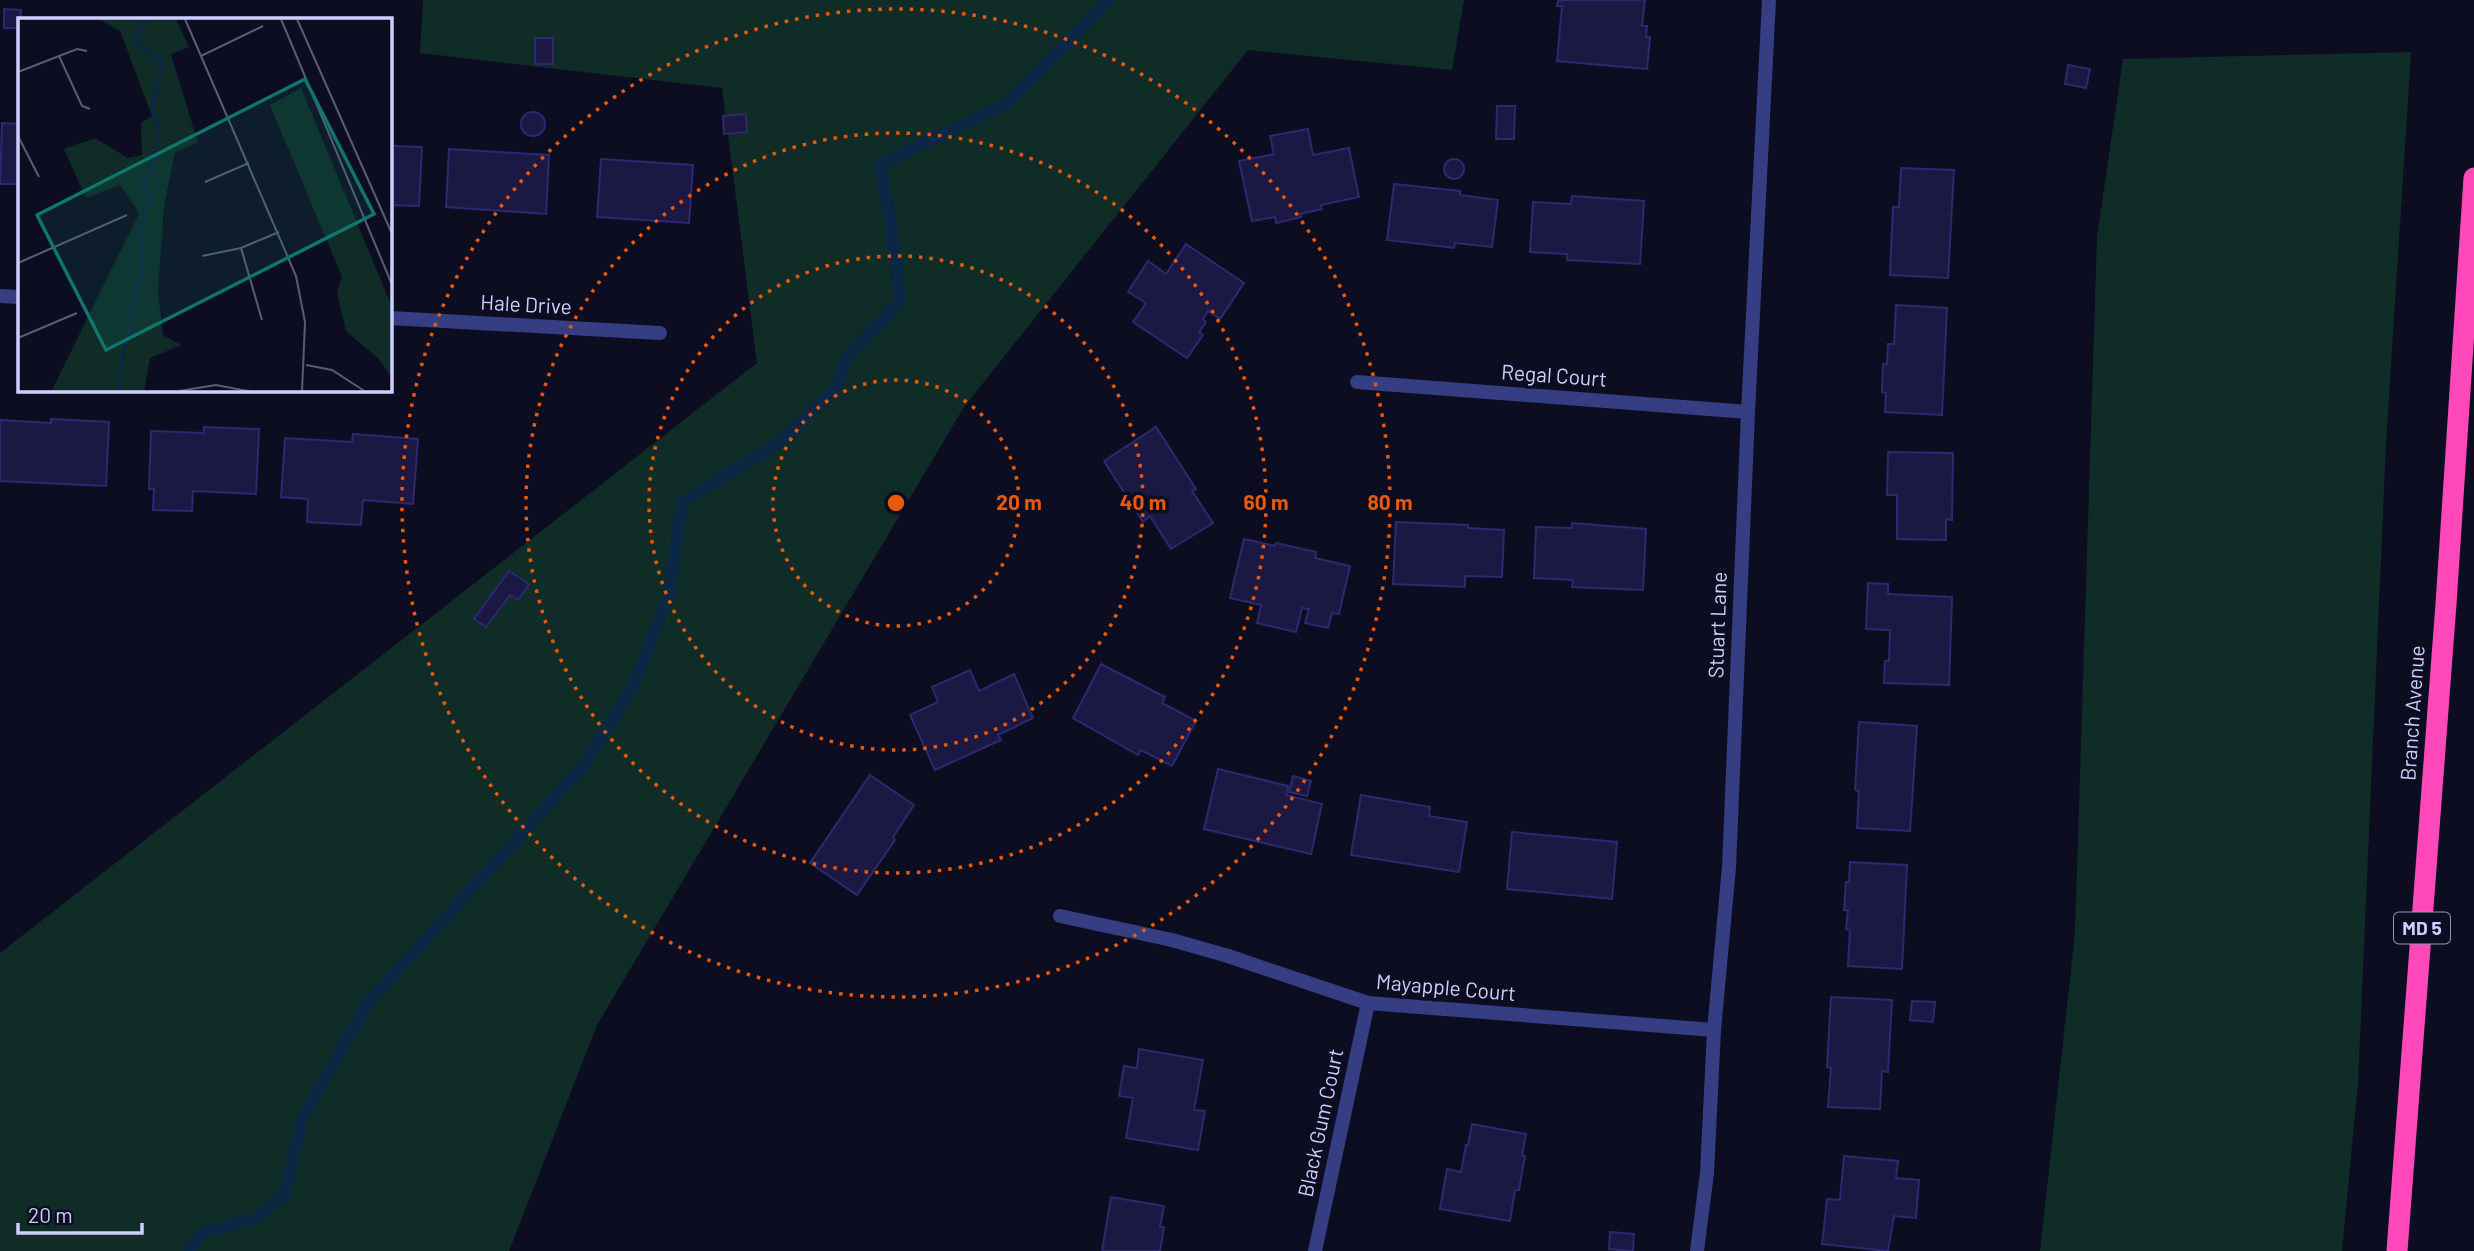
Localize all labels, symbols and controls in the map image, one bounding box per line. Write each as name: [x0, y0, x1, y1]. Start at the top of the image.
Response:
inset map: [18, 18, 392, 392]
street label: Hale Drive: [480, 289, 572, 318]
street label: Regal Court: [1500, 358, 1608, 391]
text: 20 m: [996, 489, 1042, 514]
text: 40 m: [1120, 489, 1166, 514]
text: 60 m: [1244, 489, 1288, 514]
text: 80 m: [1367, 489, 1413, 514]
centre of rings: [884, 491, 908, 515]
street label: Stuart Lane: [1702, 571, 1731, 679]
street label: Branch Avenue: [2394, 644, 2429, 782]
road number: MD 5: [2394, 912, 2450, 944]
street label: Mayapple Court: [1375, 968, 1517, 1005]
street label: Black Gum Court: [1292, 1046, 1347, 1199]
scale bar: [18, 1192, 142, 1236]
text: 20 m: [28, 1202, 73, 1227]

